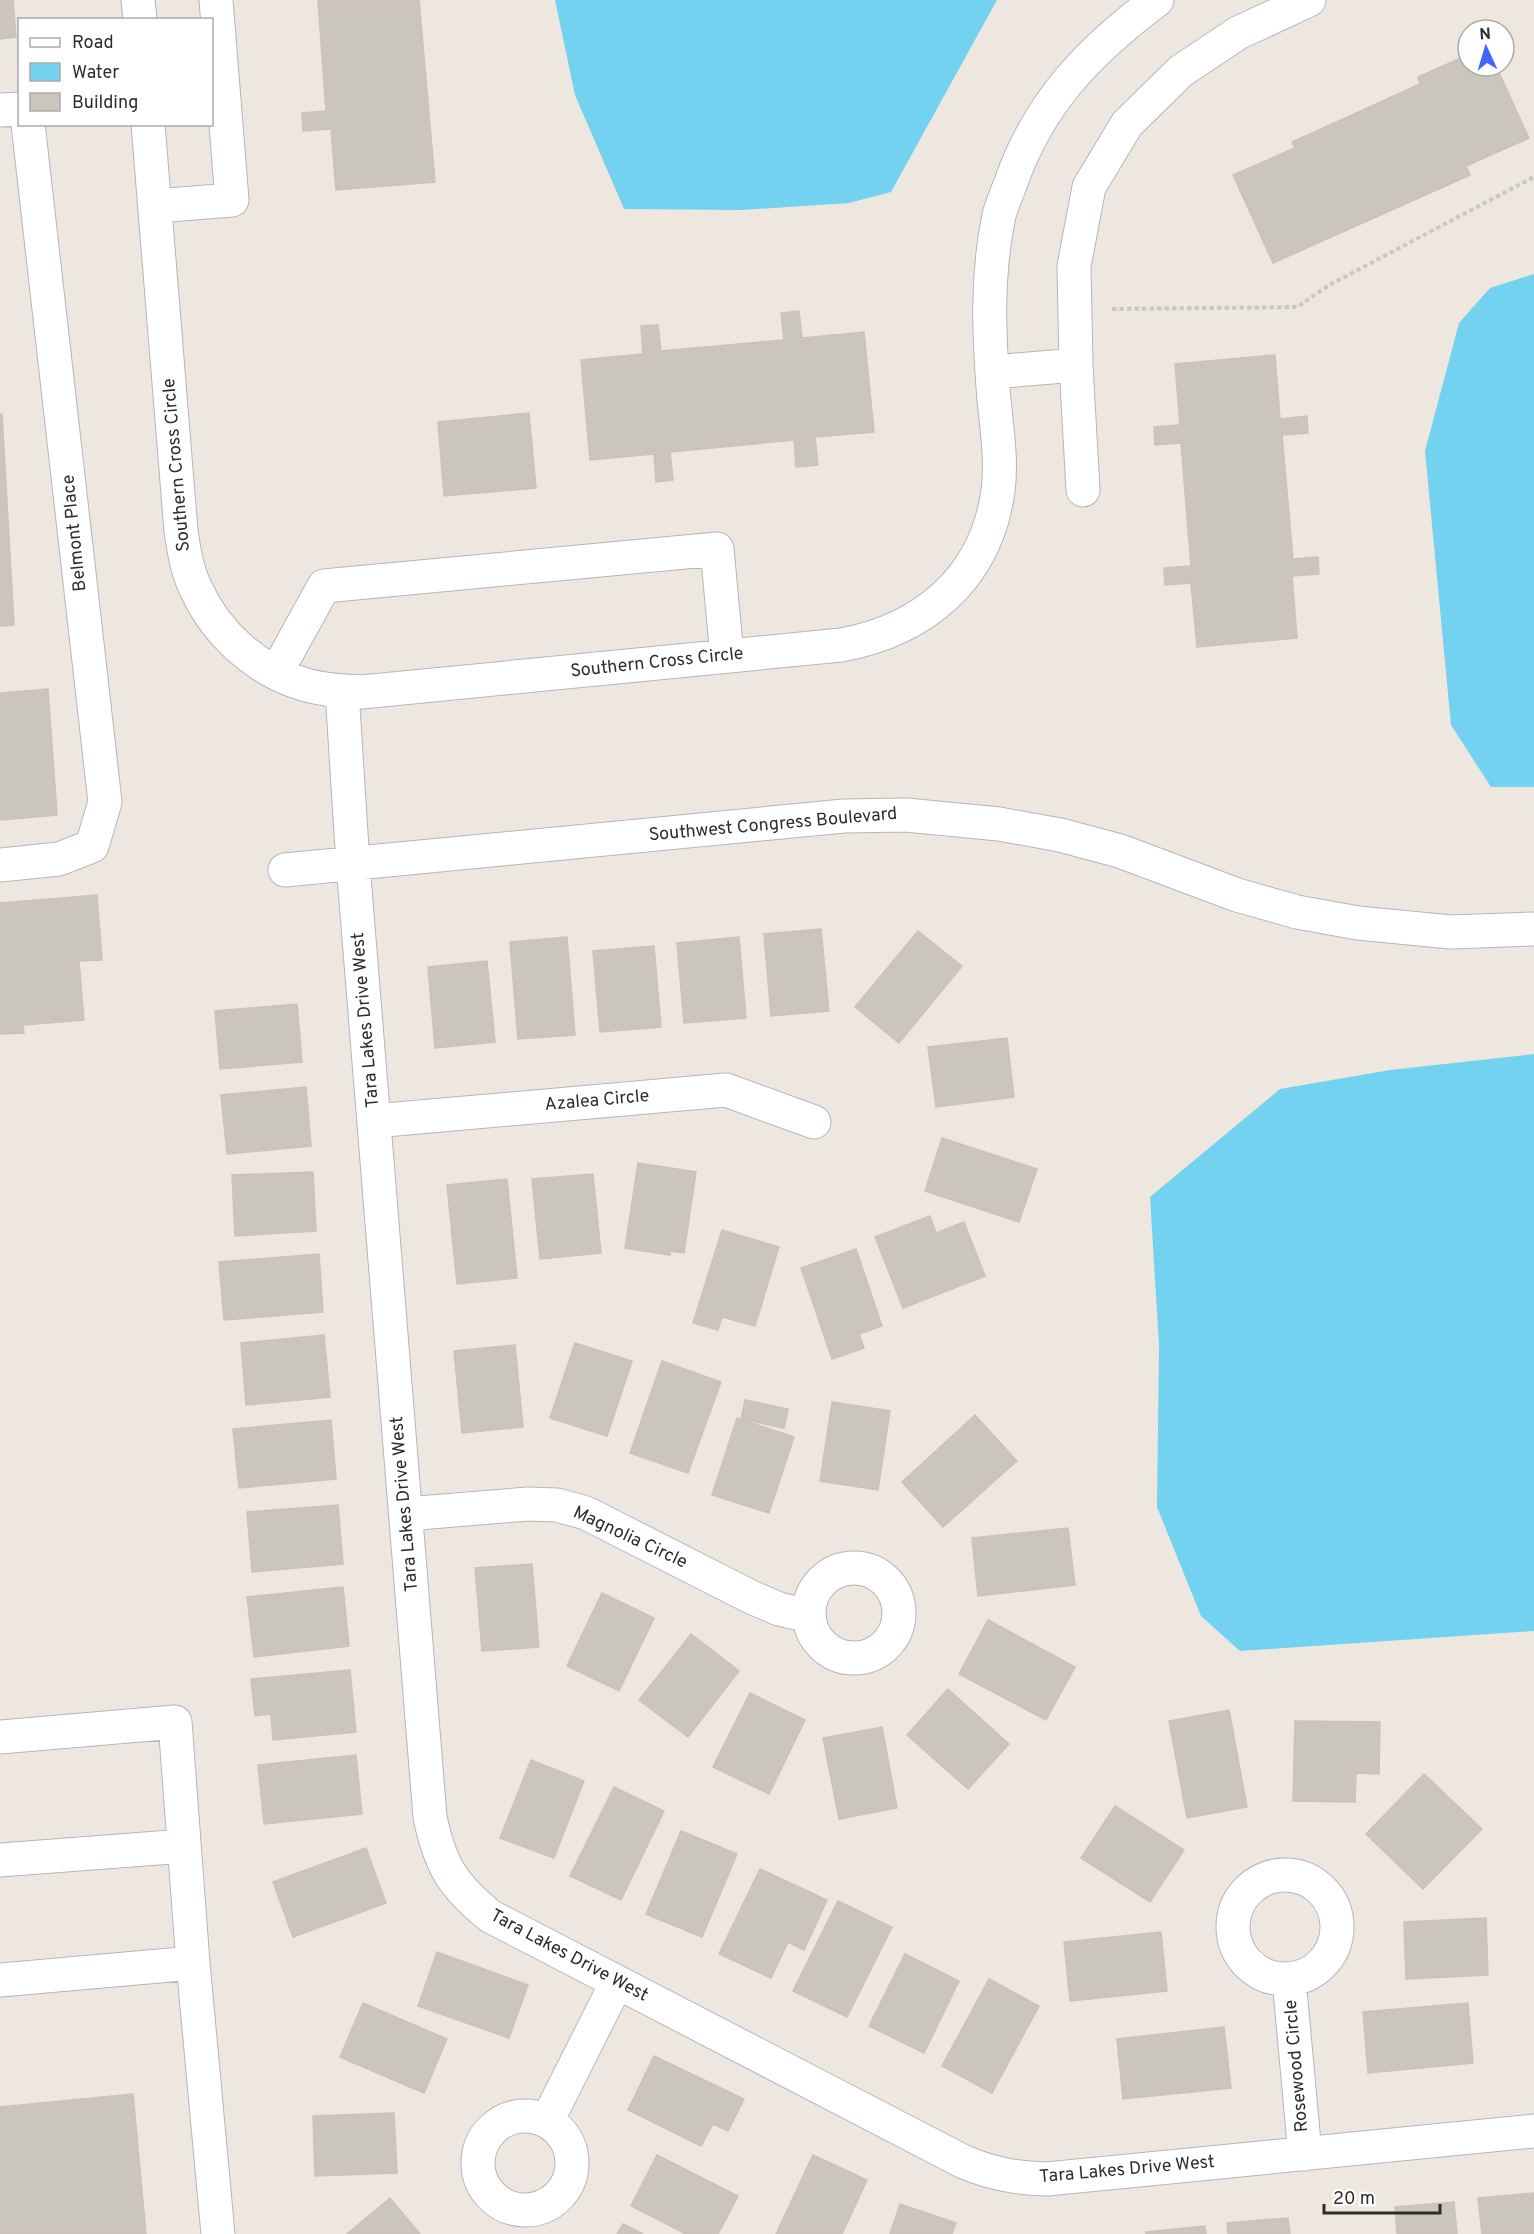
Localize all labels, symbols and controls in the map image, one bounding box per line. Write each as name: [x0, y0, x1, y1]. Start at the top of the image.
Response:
legend: [18, 18, 213, 126]
north arrow: [1456, 18, 1516, 78]
text: N: [1479, 25, 1492, 45]
text: Road: [72, 32, 114, 55]
text: Water: [72, 62, 119, 85]
text: Building: [72, 92, 138, 115]
street label: Southern Cross Circle: [158, 377, 196, 553]
street label: Belmont Place: [57, 473, 93, 593]
street label: Southern Cross Circle: [569, 642, 745, 684]
street label: Southwest Congress Boulevard: [648, 803, 898, 847]
street label: Tara Lakes Drive West: [347, 931, 385, 1109]
street label: Azalea Circle: [544, 1085, 650, 1117]
street label: Tara Lakes Drive West: [386, 1415, 424, 1593]
street label: Magnolia Circle: [569, 1501, 691, 1575]
street label: Tara Lakes Drive West: [486, 1905, 652, 2007]
street label: Rosewood Circle: [1280, 1999, 1314, 2133]
street label: Tara Lakes Drive West: [1038, 2151, 1216, 2189]
scale bar: [1324, 2177, 1440, 2215]
text: 20 m: [1333, 2188, 1375, 2211]

